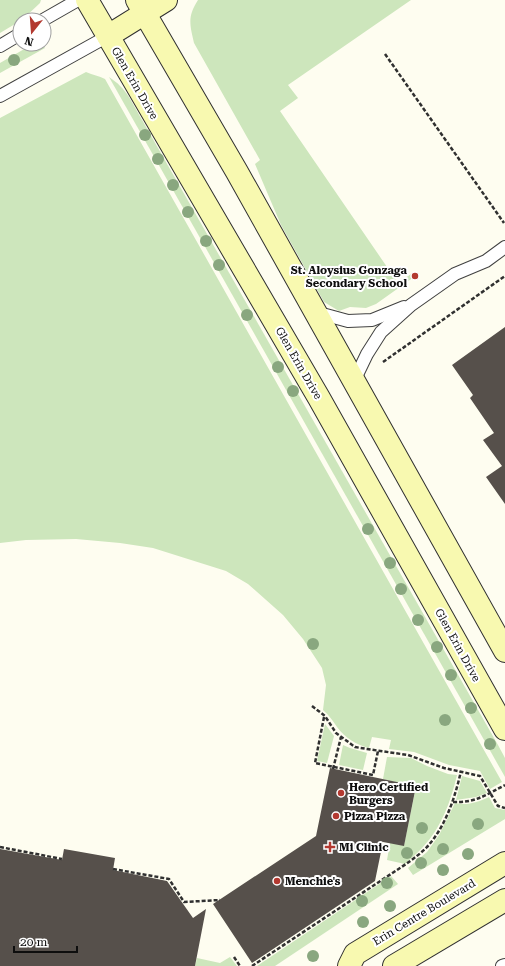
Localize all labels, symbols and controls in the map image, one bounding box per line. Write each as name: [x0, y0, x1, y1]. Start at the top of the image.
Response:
north arrow: [12, 12, 52, 52]
text: N: [23, 33, 35, 49]
street label: Glen Erin Drive: [109, 45, 161, 122]
place label: St. Aloysius Gonzaga Secondary School: [291, 264, 408, 290]
marker: St. Aloysius Gonzaga Secondary School: [410, 271, 420, 281]
street label: Glen Erin Drive: [273, 325, 325, 402]
street label: Glen Erin Drive: [432, 606, 483, 684]
place label: Hero Certified Burgers: [349, 781, 429, 807]
marker: Hero Certified Burgers: [336, 788, 346, 798]
place label: Pizza Pizza: [344, 810, 406, 823]
marker: Pizza Pizza: [331, 811, 341, 821]
marker: Mi Clinic: [324, 841, 336, 853]
place label: Mi Clinic: [339, 841, 389, 854]
place label: Menchie's: [285, 875, 341, 888]
marker: Menchie's: [272, 876, 282, 886]
street label: Erin Centre Boulevard: [371, 877, 478, 948]
scale bar: [14, 928, 77, 954]
text: 20 m: [20, 935, 47, 949]

